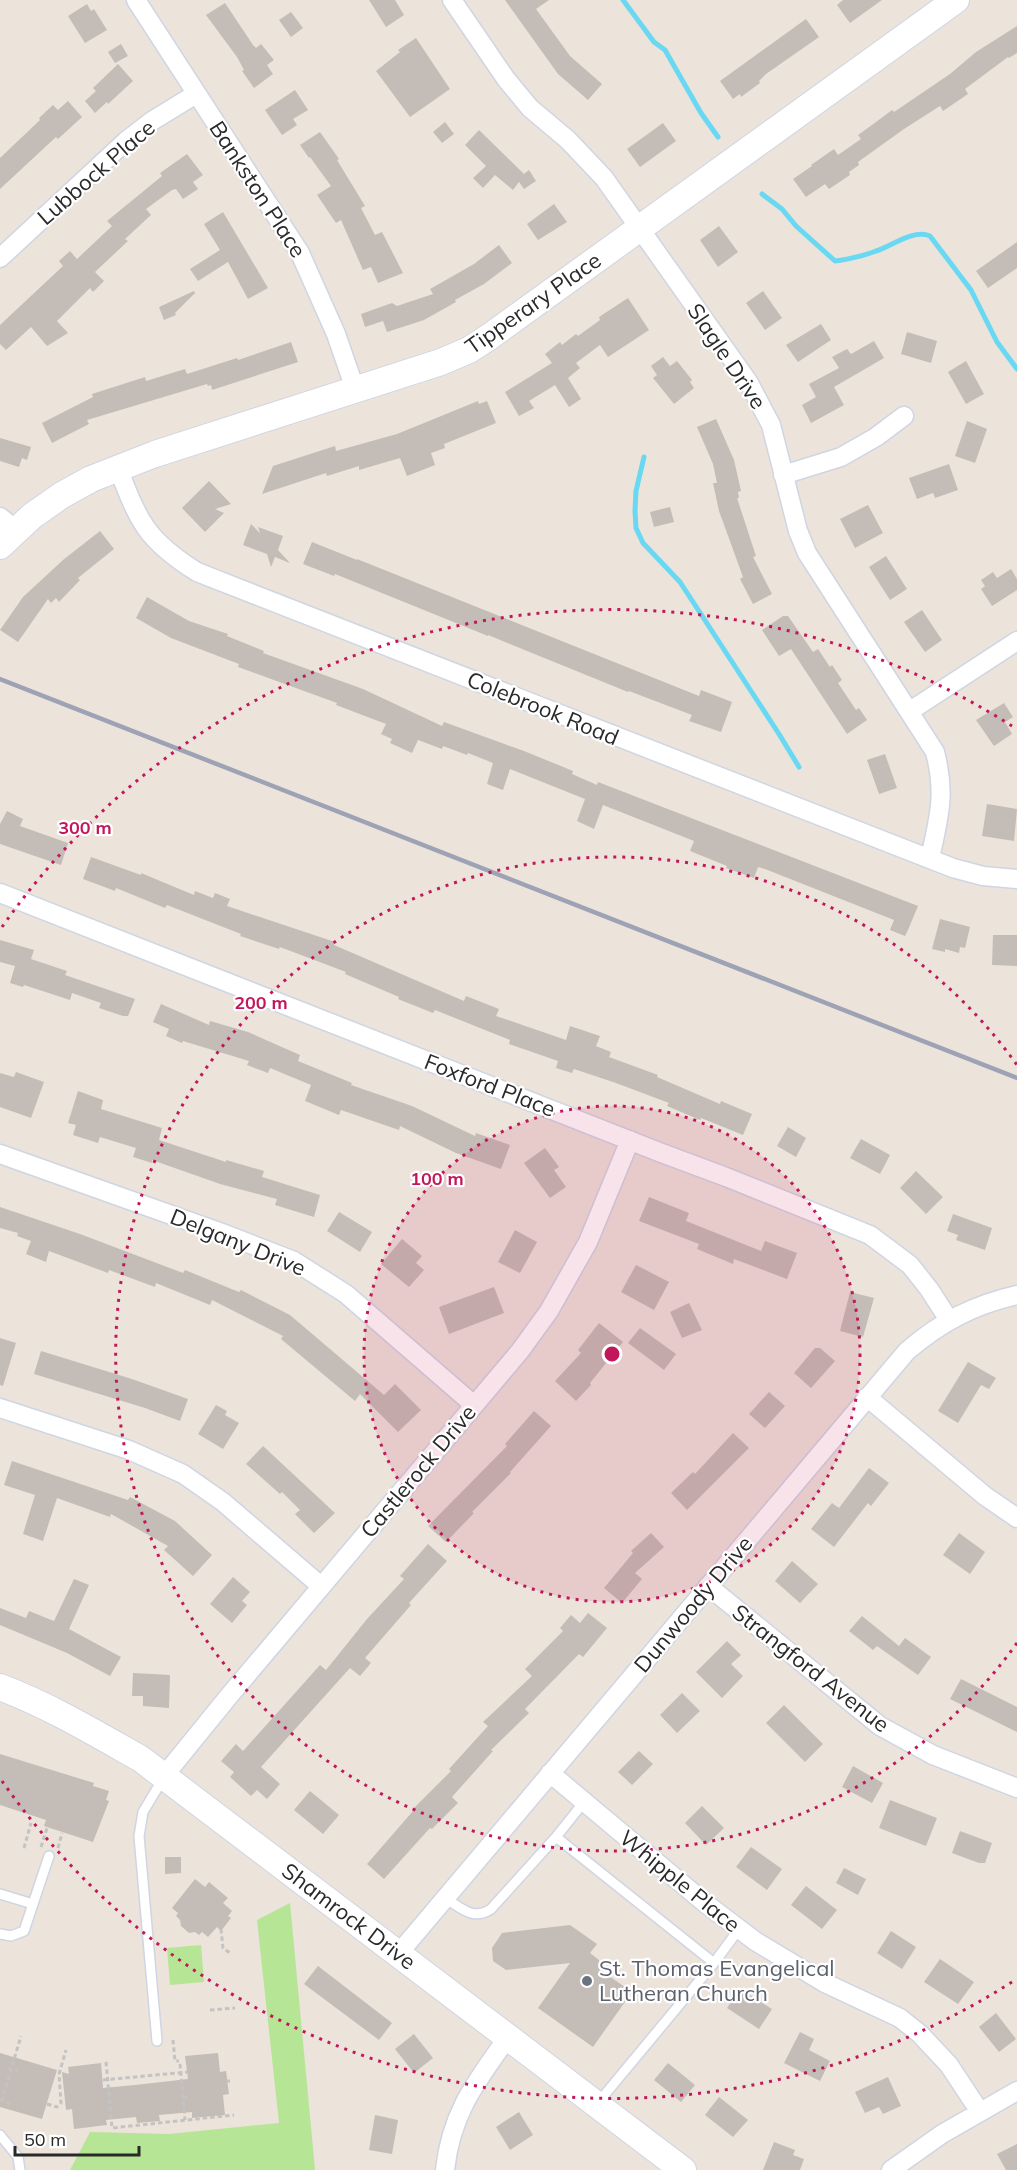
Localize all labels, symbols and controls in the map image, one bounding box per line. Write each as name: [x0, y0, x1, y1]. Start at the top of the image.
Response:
street label: Lubbock Place: [31, 113, 161, 231]
street label: Bankston Place: [203, 115, 313, 263]
street label: Tipperary Place: [460, 246, 606, 360]
street label: Slagle Drive: [681, 298, 773, 414]
street label: Colebrook Road: [463, 665, 623, 751]
text: 300 m: [58, 816, 112, 839]
text: 200 m: [234, 991, 288, 1014]
street label: Foxford Place: [421, 1047, 559, 1123]
text: 100 m: [410, 1167, 464, 1190]
street label: Delgany Drive: [166, 1202, 310, 1282]
centre of rings: [602, 1344, 622, 1364]
street label: Castlerock Drive: [354, 1399, 482, 1543]
street label: Dunwoody Drive: [628, 1530, 758, 1678]
street label: Strangford Avenue: [727, 1598, 895, 1738]
street label: Whipple Place: [614, 1824, 746, 1938]
street label: Shamrock Drive: [276, 1856, 422, 1976]
place label: St. Thomas Evangelical Lutheran Church: [599, 1954, 835, 2007]
marker: St. Thomas Evangelical Lutheran Church: [580, 1974, 594, 1988]
scale bar: [15, 2119, 140, 2157]
text: 50 m: [24, 2128, 66, 2151]

